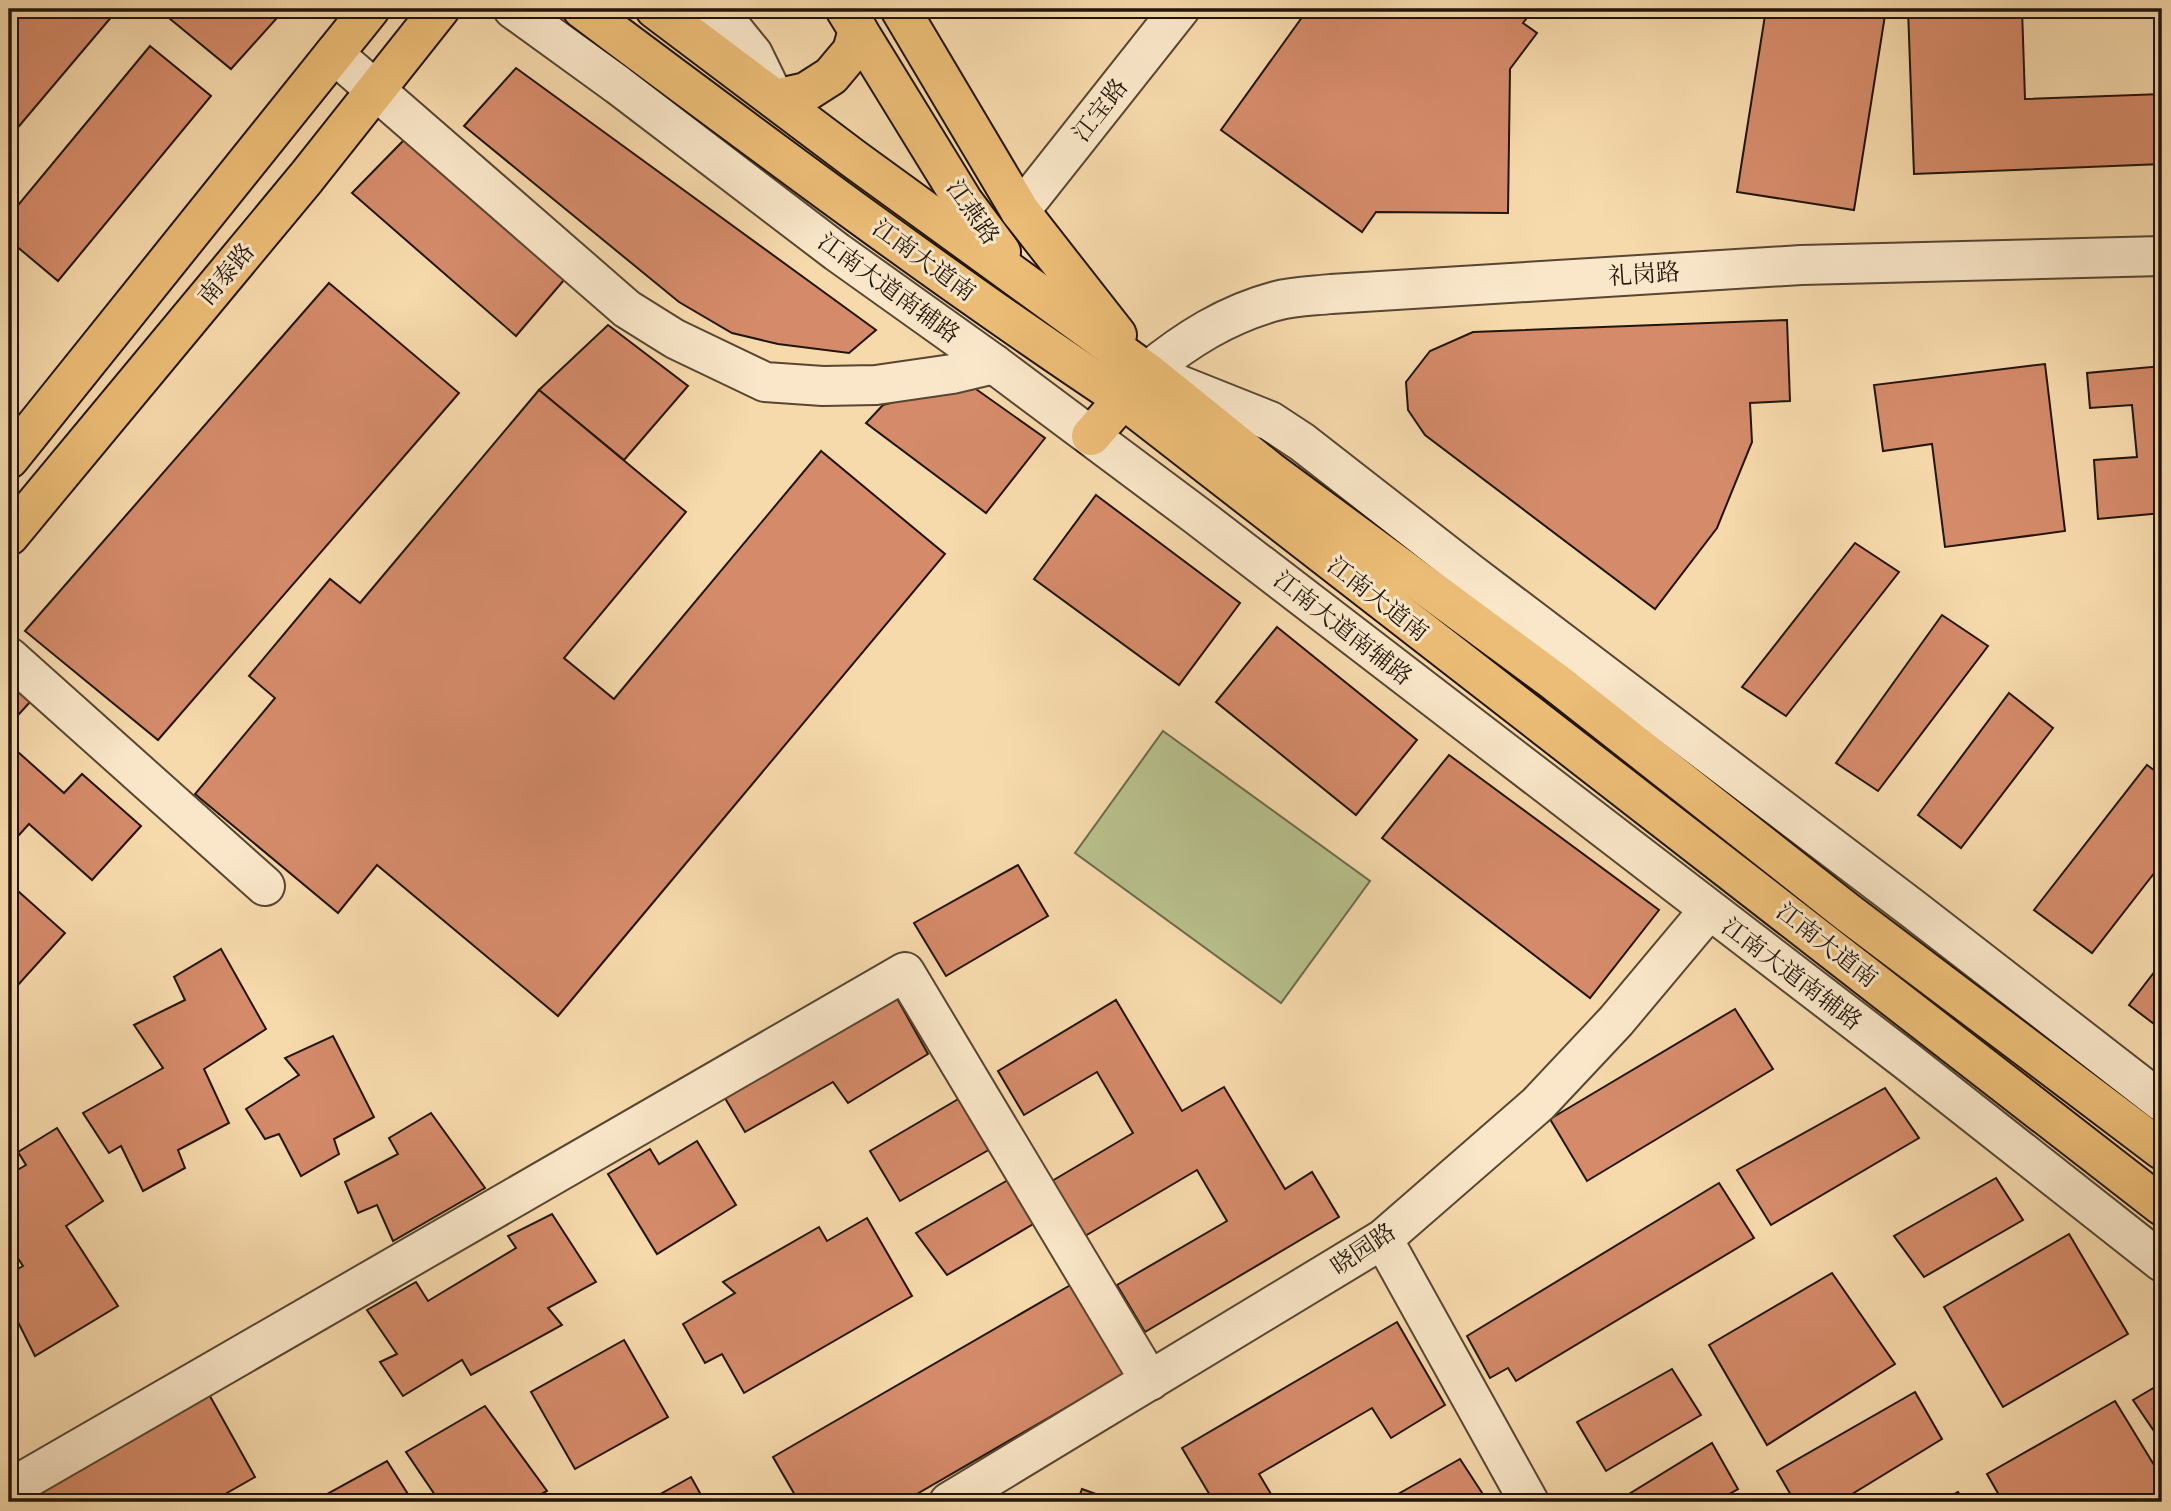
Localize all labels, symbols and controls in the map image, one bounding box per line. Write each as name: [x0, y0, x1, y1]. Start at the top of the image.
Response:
street label: 江宝路: [1066, 72, 1134, 148]
street label: 江燕路: [940, 174, 1006, 250]
street label: 江南大道南: [867, 213, 981, 307]
street label: 江南大道南辅路: [812, 226, 966, 350]
street label: 南泰路: [191, 237, 261, 311]
street label: 礼岗路: [1607, 257, 1681, 291]
street label: 江南大道南: [1321, 550, 1435, 648]
street label: 江南大道南辅路: [1268, 564, 1418, 692]
street label: 江南大道南: [1770, 896, 1884, 994]
street label: 江南大道南辅路: [1716, 911, 1868, 1037]
street label: 晓园路: [1325, 1216, 1401, 1282]

